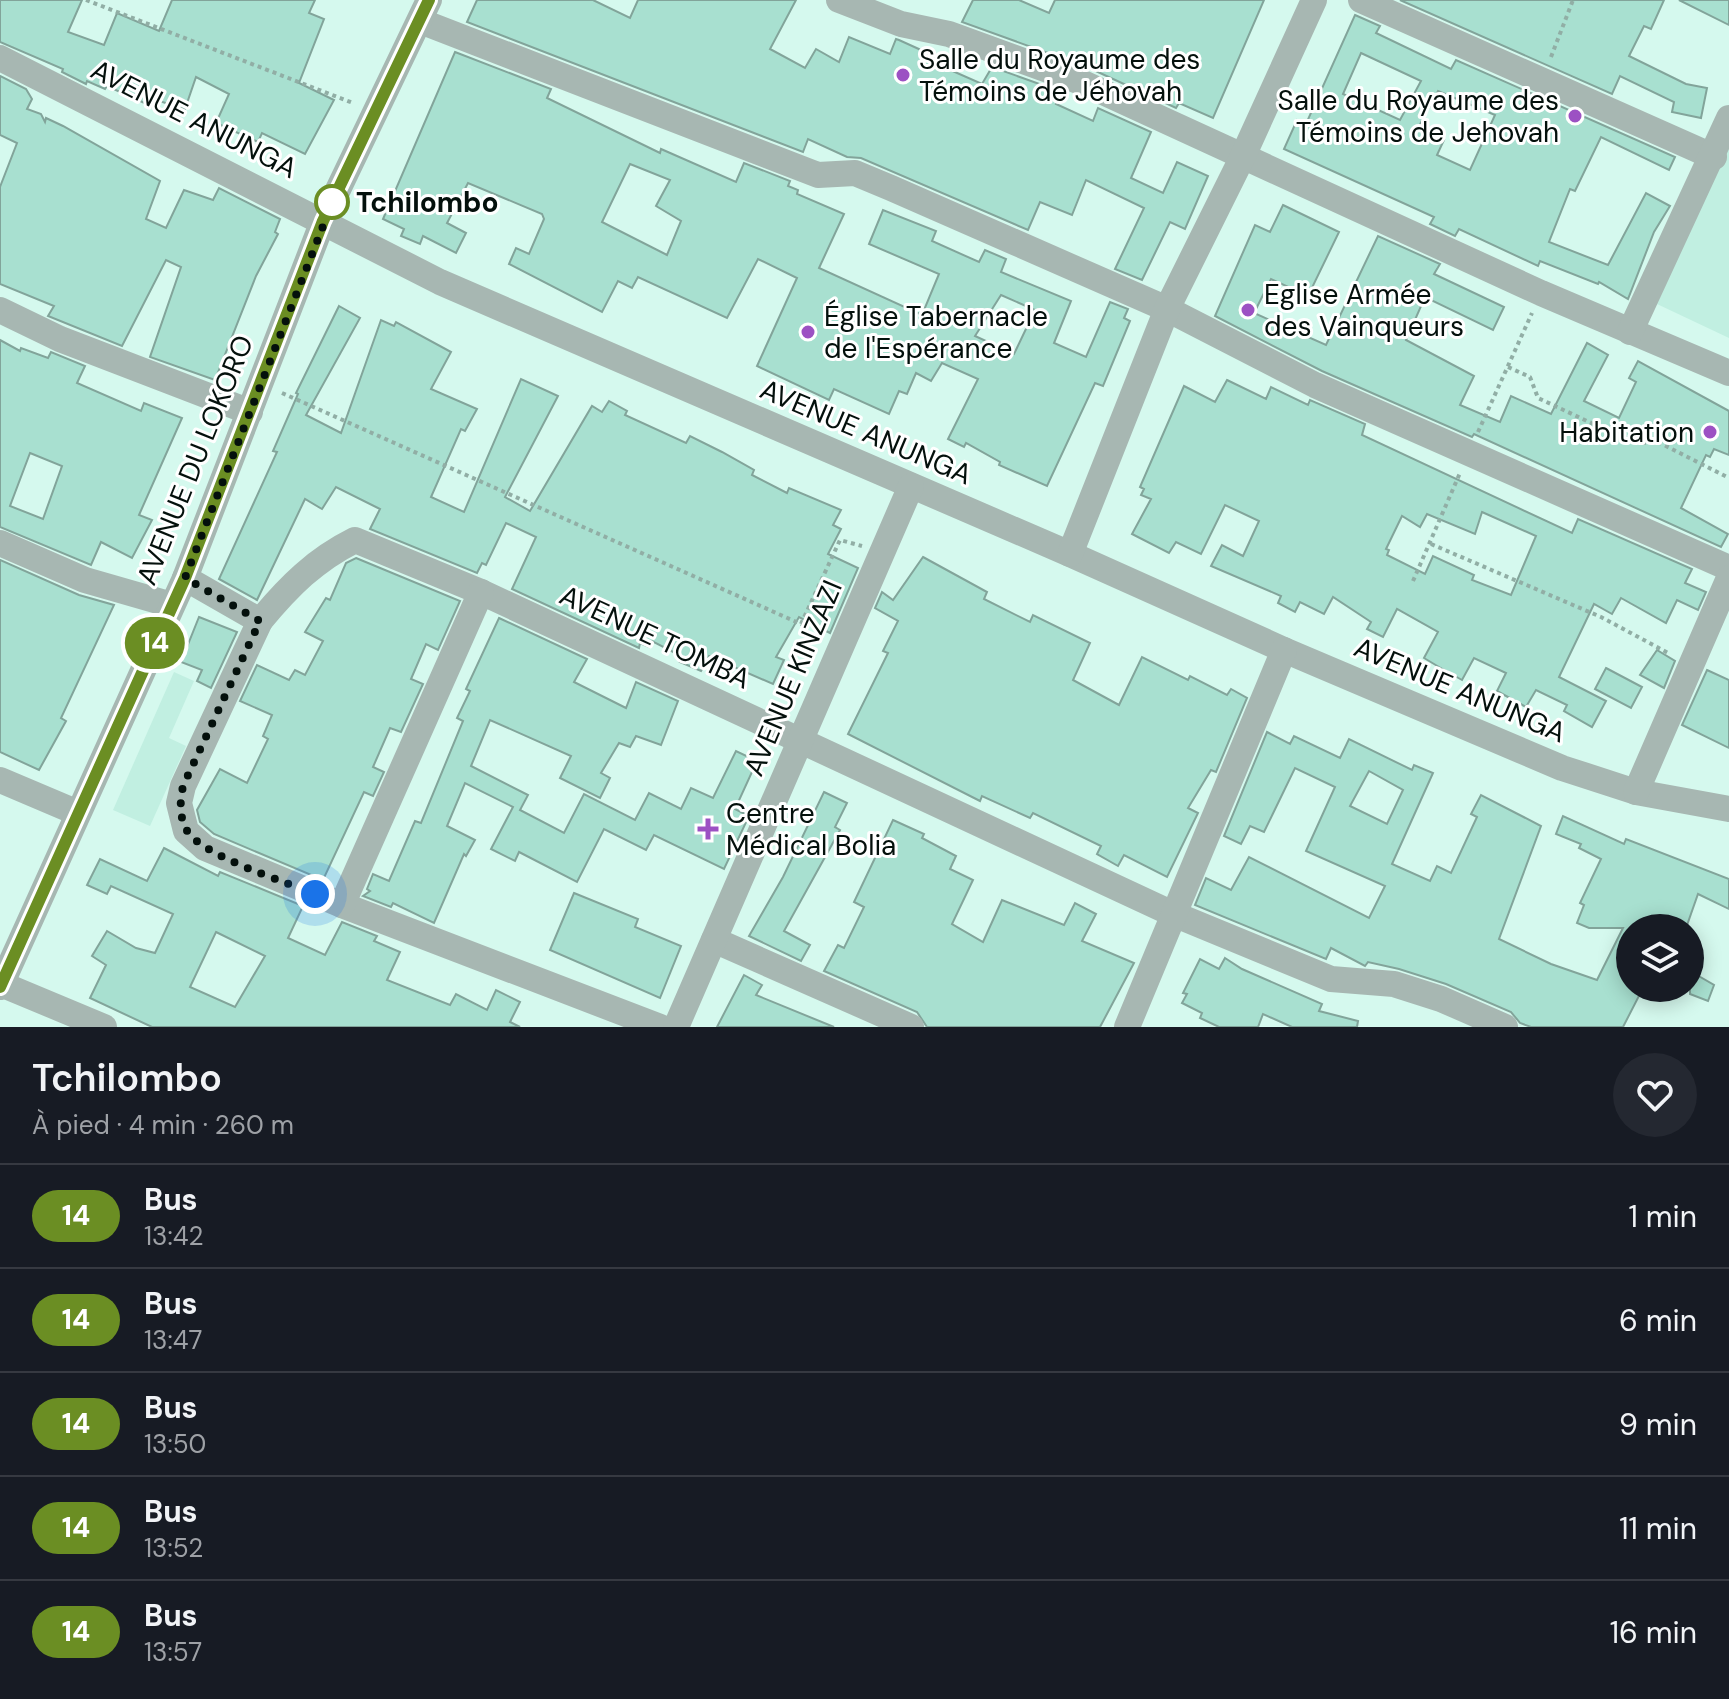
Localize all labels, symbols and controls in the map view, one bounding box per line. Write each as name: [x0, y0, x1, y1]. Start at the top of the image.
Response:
place label: Salle du Royaume des Témoins de Jéhovah: [919, 41, 1200, 110]
street label: AVENUE ANUNGA: [85, 51, 303, 187]
marker: Salle du Royaume des Témoins de Jéhovah: [894, 66, 912, 84]
place label: Salle du Royaume des Témoins de Jehovah: [1278, 82, 1559, 151]
marker: Salle du Royaume des Témoins de Jehovah: [1566, 107, 1584, 125]
place label: Tchilombo: [356, 184, 499, 221]
marker: Tchilombo: [315, 185, 349, 219]
place label: Eglise Armée des Vainqueurs: [1264, 276, 1464, 345]
place label: Église Tabernacle de l'Espérance: [824, 298, 1048, 367]
marker: Eglise Armée des Vainqueurs: [1239, 301, 1257, 319]
marker: Église Tabernacle de l'Espérance: [799, 323, 817, 341]
street label: AVENUE DU LOKORO: [128, 330, 262, 590]
street label: AVENUE ANUNGA: [754, 371, 978, 493]
place label: Habitation: [1559, 414, 1694, 451]
marker: Habitation: [1701, 423, 1719, 441]
street label: AVENUE KINZAZI: [735, 575, 851, 781]
street label: AVENUE TOMBA: [554, 577, 756, 697]
line badge: 14: [119, 617, 191, 669]
text: 14: [141, 624, 169, 661]
street label: AVENUE ANUNGA: [1348, 629, 1572, 751]
place label: Centre Médical Bolia: [726, 795, 896, 864]
marker: Centre Médical Bolia: [697, 818, 719, 840]
your location: [295, 874, 335, 914]
map controls: [1616, 914, 1704, 1002]
button: layers: [1616, 914, 1704, 1002]
text: Tchilombo: [32, 1053, 222, 1103]
button: heart: [1613, 1053, 1697, 1137]
text: À pied · 4 min · 260 m: [32, 1108, 294, 1142]
text: Bus: [144, 1180, 198, 1219]
text: 14: [62, 1197, 90, 1234]
text: 1 min: [1629, 1197, 1697, 1236]
text: 13:42: [144, 1219, 204, 1253]
text: Bus: [144, 1284, 198, 1323]
text: 14: [62, 1301, 90, 1338]
text: 6 min: [1619, 1301, 1697, 1340]
text: 13:47: [144, 1323, 202, 1357]
text: Bus: [144, 1388, 198, 1427]
text: 14: [62, 1405, 90, 1442]
text: 9 min: [1619, 1405, 1697, 1444]
text: 13:50: [144, 1427, 206, 1461]
text: Bus: [144, 1492, 198, 1531]
text: 14: [62, 1509, 90, 1546]
text: 11 min: [1619, 1509, 1697, 1548]
text: 13:52: [144, 1531, 203, 1565]
text: Bus: [144, 1596, 198, 1635]
text: 14: [62, 1613, 90, 1650]
text: 16 min: [1610, 1613, 1697, 1652]
text: 13:57: [144, 1635, 202, 1669]

